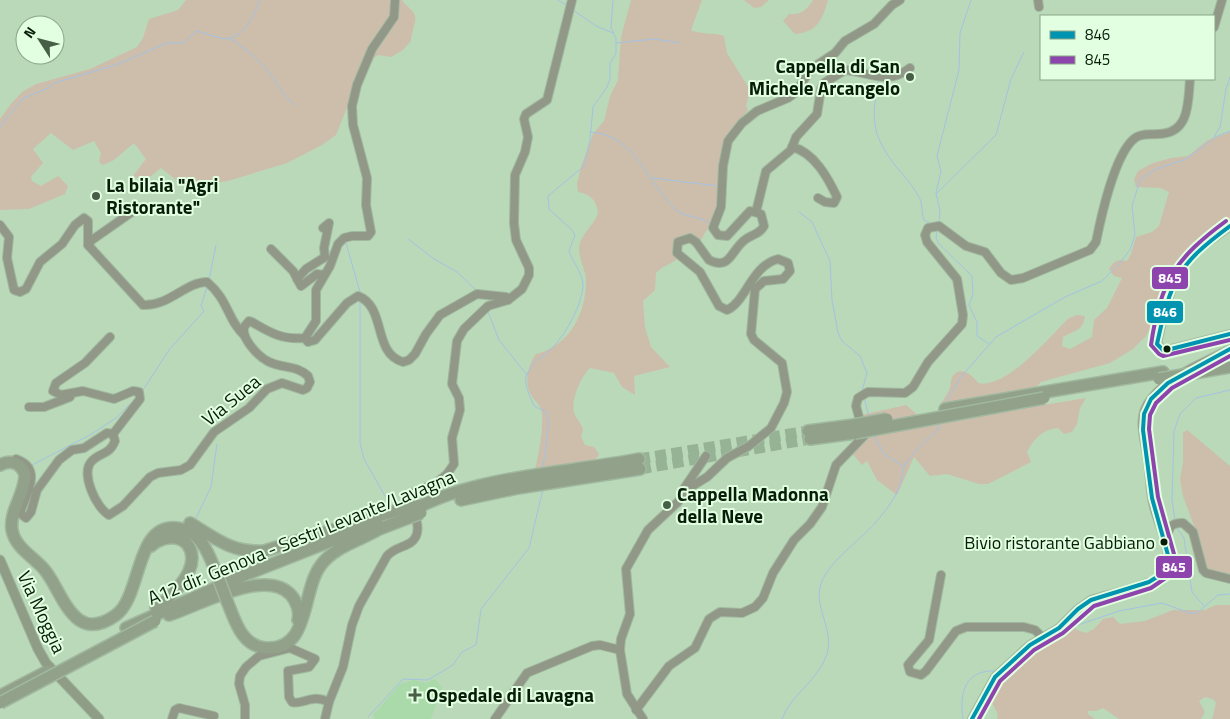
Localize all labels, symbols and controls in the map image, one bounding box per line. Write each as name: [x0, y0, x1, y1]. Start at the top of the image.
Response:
north arrow: [15, 15, 65, 65]
legend: [1040, 15, 1215, 80]
text: N: [18, 22, 40, 42]
text: 846: [1085, 23, 1110, 46]
text: 845: [1085, 48, 1110, 71]
place label: Cappella di San Michele Arcangelo: [749, 51, 900, 102]
marker: Cappella di San Michele Arcangelo: [904, 71, 916, 83]
place label: La bilaia "Agri Ristorante": [106, 170, 218, 221]
marker: La bilaia "Agri Ristorante": [90, 190, 102, 202]
line badge: 845: [1151, 266, 1189, 290]
text: 845: [1158, 267, 1182, 288]
line badge: 846: [1146, 300, 1184, 324]
text: 846: [1153, 301, 1177, 322]
unlabelled marker: [1162, 344, 1172, 354]
street label: Via Suea: [195, 367, 267, 432]
street label: A12 dir. Genova - Sestri Levante/Lavagna: [143, 461, 459, 612]
place label: Cappella Madonna della Neve: [677, 479, 829, 530]
marker: Cappella Madonna della Neve: [661, 499, 673, 511]
place label: Bivio ristorante Gabbiano: [964, 529, 1155, 556]
marker: Bivio ristorante Gabbiano: [1159, 537, 1169, 547]
line badge: 845: [1155, 555, 1193, 579]
text: 845: [1162, 556, 1186, 577]
street label: Via Moggia: [11, 566, 74, 658]
place label: Ospedale di Lavagna: [426, 680, 594, 709]
marker: Ospedale di Lavagna: [408, 688, 422, 702]

